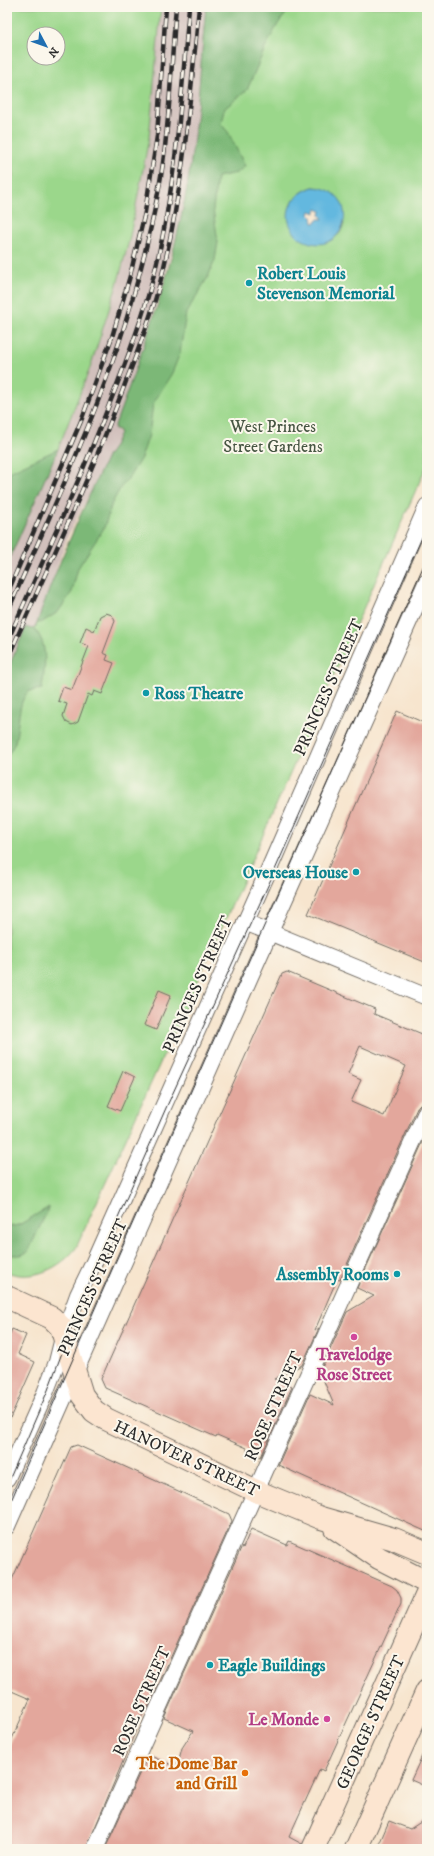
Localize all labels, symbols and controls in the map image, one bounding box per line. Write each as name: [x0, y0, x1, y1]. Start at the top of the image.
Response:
north arrow: [26, 26, 66, 66]
text: N: [45, 44, 61, 60]
place label: Robert Louis Stevenson Memorial: [257, 263, 395, 305]
marker: Robert Louis Stevenson Memorial: [244, 278, 254, 288]
park label: West Princes Street Gardens: [223, 416, 323, 458]
street label: PRINCES STREET: [289, 615, 369, 759]
place label: Ross Theatre: [154, 683, 243, 705]
marker: Ross Theatre: [141, 688, 151, 698]
place label: Overseas House: [243, 862, 348, 884]
marker: Overseas House: [351, 867, 361, 877]
street label: PRINCES STREET: [158, 912, 238, 1056]
street label: PRINCES STREET: [53, 1215, 133, 1359]
place label: Assembly Rooms: [275, 1264, 389, 1286]
marker: Assembly Rooms: [392, 1269, 402, 1279]
marker: Travelodge Rose Street: [349, 1332, 359, 1342]
place label: Travelodge Rose Street: [315, 1344, 393, 1386]
street label: ROSE STREET: [240, 1348, 308, 1465]
street label: HANOVER STREET: [110, 1415, 263, 1502]
street label: ROSE STREET: [108, 1643, 176, 1760]
street label: GEORGE STREET: [331, 1652, 410, 1793]
place label: Eagle Buildings: [218, 1655, 326, 1677]
marker: Eagle Buildings: [205, 1660, 215, 1670]
place label: Le Monde: [248, 1709, 319, 1731]
marker: Le Monde: [322, 1714, 332, 1724]
place label: The Dome Bar and Grill: [135, 1753, 238, 1795]
marker: The Dome Bar and Grill: [240, 1768, 250, 1778]

